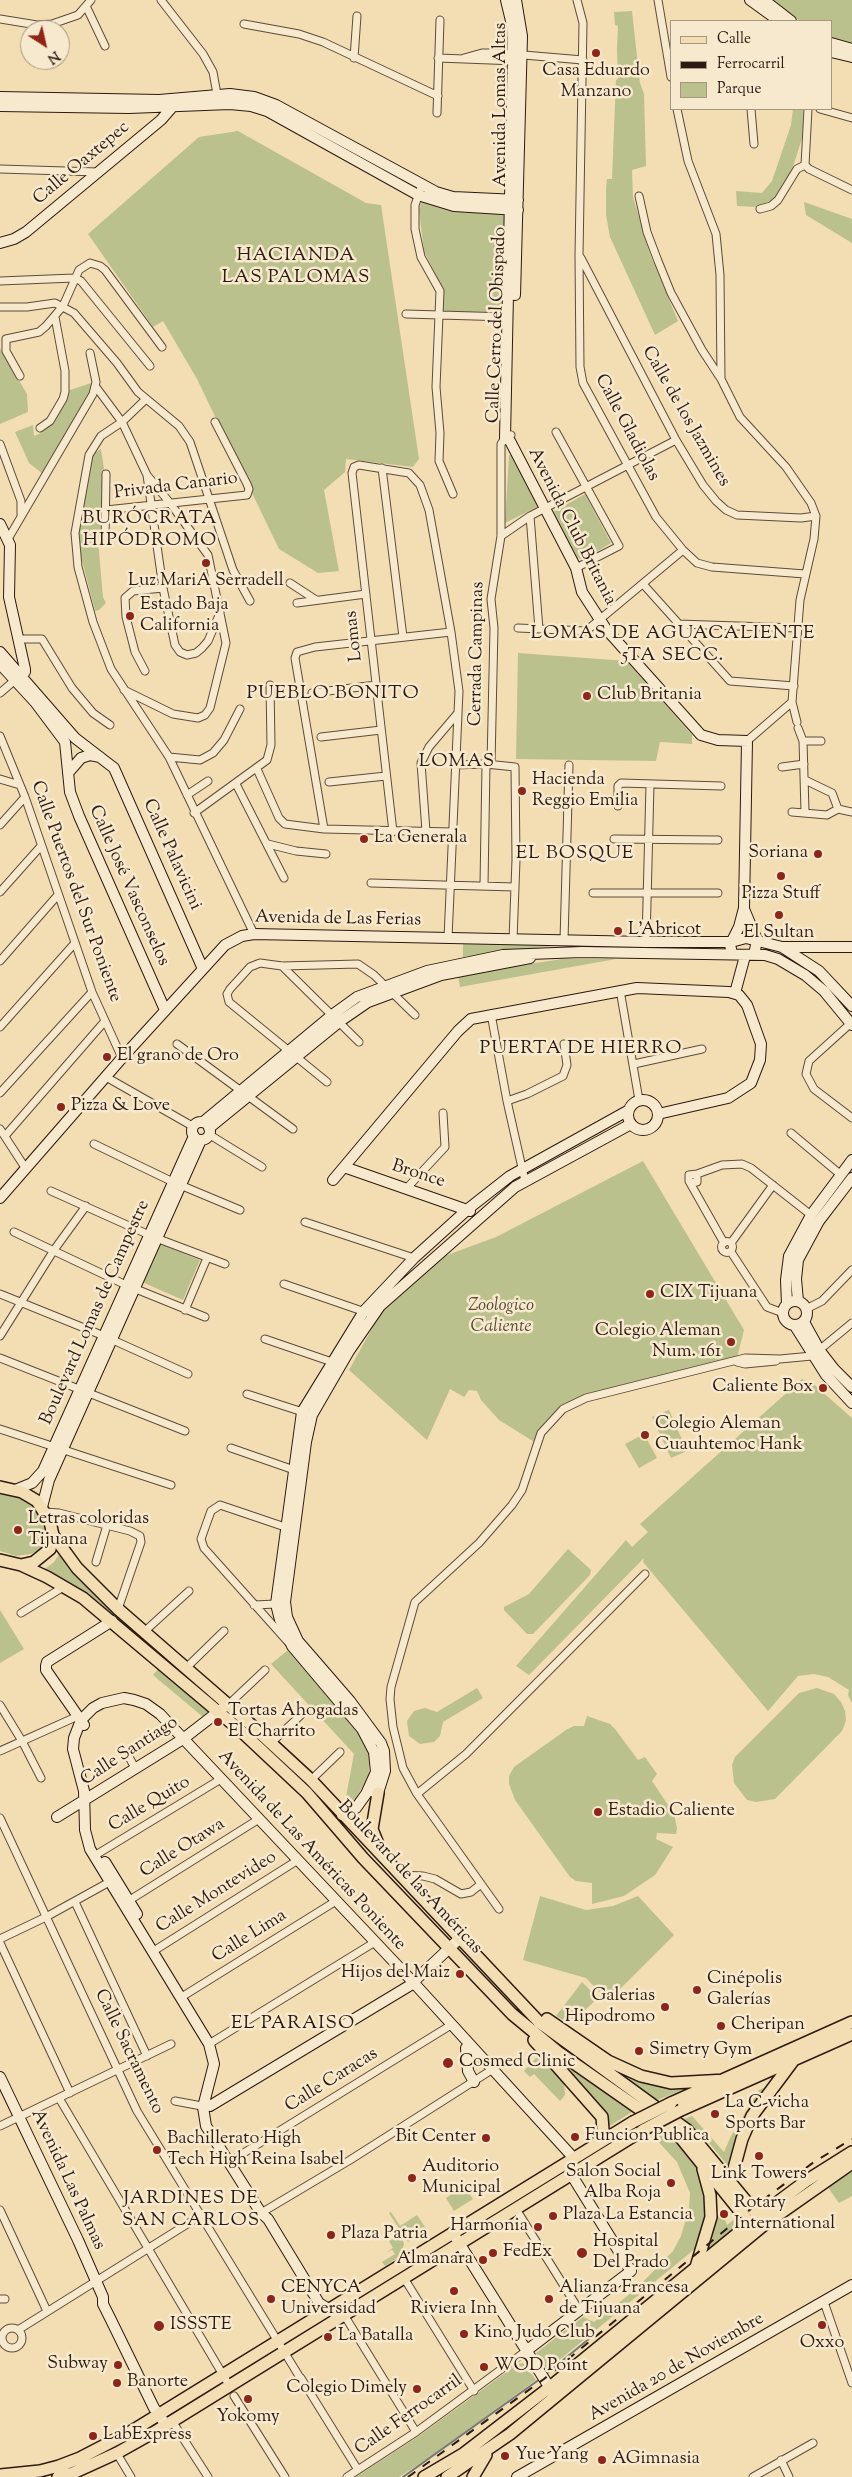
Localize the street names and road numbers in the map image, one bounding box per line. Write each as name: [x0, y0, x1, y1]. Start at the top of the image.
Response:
street label: Avenida Lomas Altas: [491, 23, 513, 187]
street label: Calle Oaxtepec: [30, 118, 134, 210]
street label: Calle Cerro del Obispado: [484, 226, 512, 424]
street label: Calle de los Jazmines: [636, 343, 734, 491]
street label: Calle Gladiolas: [589, 371, 663, 485]
street label: Avenida Club Britania: [522, 445, 620, 609]
street label: Privada Canario: [113, 469, 239, 505]
street label: Cerrada Campinas: [466, 582, 490, 726]
street label: Lomas: [342, 610, 368, 662]
street label: Calle Puertos del Sur Poniente: [25, 778, 125, 1006]
street label: Calle Palavicini: [137, 796, 205, 914]
street label: Calle José Vasconselos: [83, 802, 173, 970]
street label: Avenida de Las Ferias: [255, 908, 421, 932]
street label: Bronce: [389, 1156, 447, 1194]
street label: Boulevard Lomas de Campestre: [37, 1197, 155, 1429]
street label: Calle Santiago: [77, 1712, 183, 1792]
street label: Avenida de Las Américas Poniente: [212, 1746, 410, 1956]
street label: Calle Quito: [105, 1772, 195, 1838]
street label: Boulevard de las Américas: [332, 1797, 486, 1959]
street label: Calle Otawa: [137, 1814, 229, 1884]
street label: Calle Montevideo: [153, 1847, 281, 1939]
street label: Calle Lima: [209, 1906, 291, 1968]
street label: Calle Sacramento: [88, 1986, 168, 2118]
street label: Calle Caracas: [282, 2044, 382, 2118]
street label: Avenida Las Palmas: [25, 2106, 109, 2254]
street label: Avenida 20 de Noviembre: [586, 2309, 768, 2427]
street label: Calle Ferrocarril: [351, 2371, 467, 2461]

